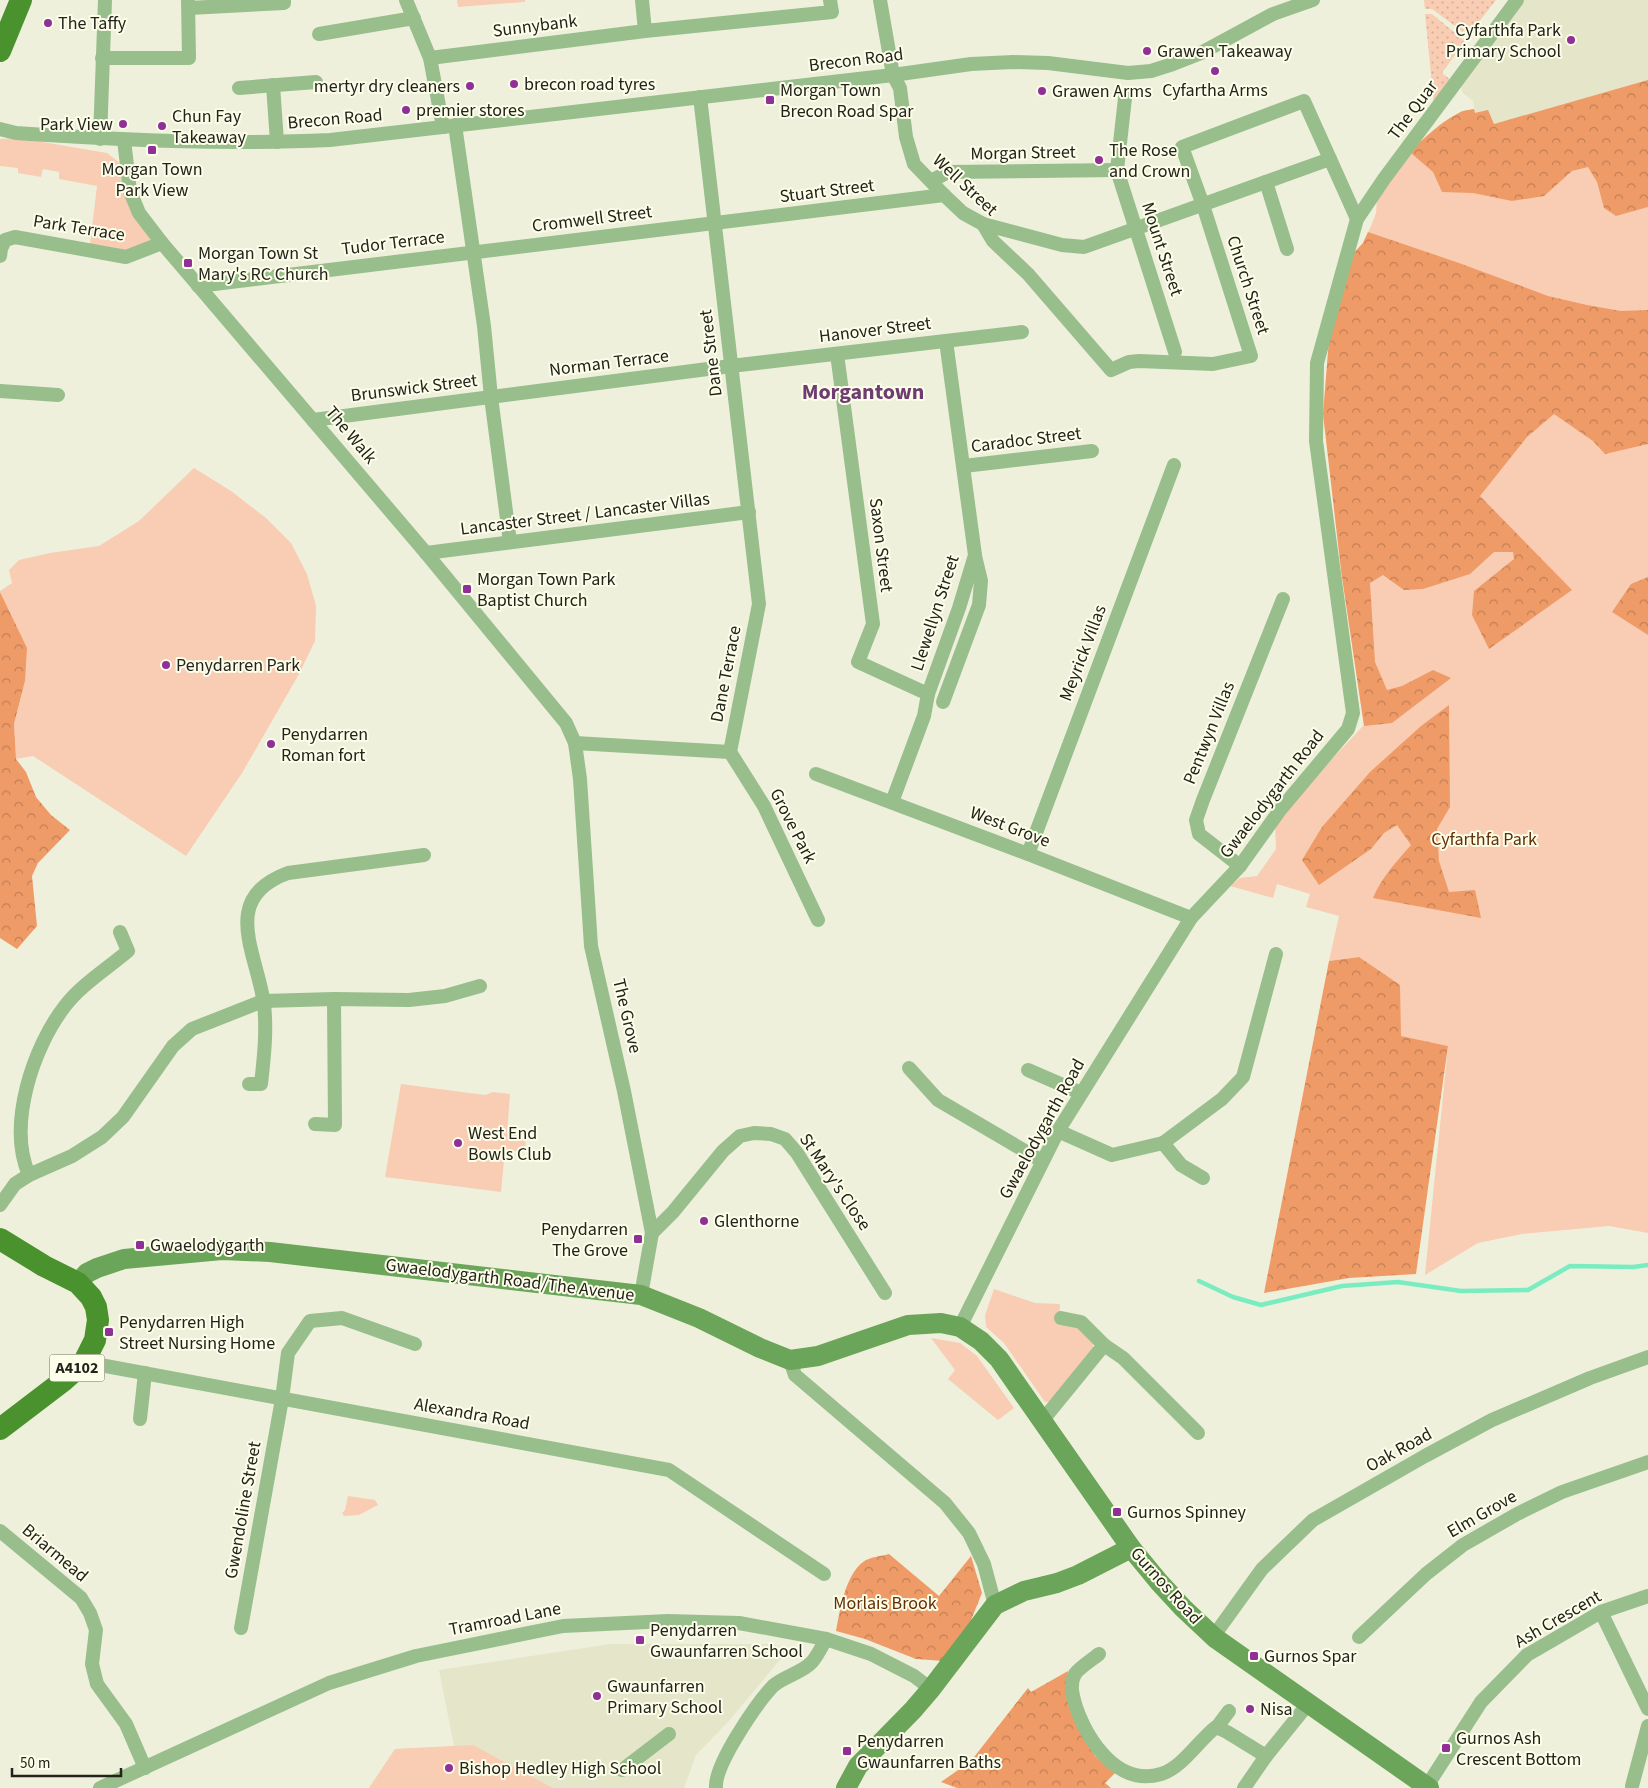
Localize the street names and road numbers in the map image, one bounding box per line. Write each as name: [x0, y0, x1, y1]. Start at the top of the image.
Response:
street label: Sunnybank: [491, 8, 579, 44]
street label: Brecon Road: [807, 42, 905, 78]
street label: The Quar: [1382, 74, 1444, 145]
street label: Brecon Road: [286, 102, 384, 136]
street label: Morgan Street: [970, 140, 1076, 166]
street label: Well Street: [927, 148, 1003, 222]
street label: Stuart Street: [778, 173, 876, 209]
street label: Cromwell Street: [531, 199, 653, 239]
street label: Mount Street: [1135, 199, 1189, 299]
street label: Park Terrace: [31, 208, 127, 248]
street label: Tudor Terrace: [340, 224, 446, 262]
street label: Church Street: [1220, 232, 1276, 338]
street label: Dane Street: [693, 308, 729, 398]
street label: Hanover Street: [818, 311, 932, 349]
street label: Norman Terrace: [548, 343, 670, 383]
street label: Brunswick Street: [349, 368, 479, 408]
street label: The Walk: [319, 401, 383, 469]
street label: Caradoc Street: [969, 421, 1083, 459]
street label: Lancaster Street / Lancaster Villas: [459, 486, 711, 542]
street label: Saxon Street: [863, 496, 899, 594]
street label: Llewellyn Street: [905, 552, 965, 674]
street label: Meyrick Villas: [1053, 601, 1113, 705]
street label: Dane Terrace: [704, 624, 748, 724]
street label: Pentwyn Villas: [1177, 678, 1241, 788]
street label: Gwaelodygarth Road: [1214, 725, 1330, 863]
street label: Grove Park: [763, 784, 823, 868]
street label: West Grove: [966, 800, 1054, 854]
street label: The Grove: [606, 976, 648, 1056]
street label: Gwaelodygarth Road: [993, 1054, 1091, 1204]
street label: St Mary's Close: [793, 1128, 877, 1236]
street label: Gwaelodygarth Road/The Avenue: [384, 1252, 636, 1308]
road number: A4102: [50, 1355, 104, 1382]
street label: Alexandra Road: [412, 1392, 532, 1436]
street label: Oak Road: [1361, 1422, 1437, 1478]
street label: Gwendoline Street: [219, 1439, 267, 1581]
street label: Elm Grove: [1443, 1484, 1522, 1544]
street label: Briarmead: [17, 1518, 93, 1588]
street label: Gurnos Road: [1124, 1542, 1208, 1630]
street label: Ash Crescent: [1510, 1584, 1606, 1654]
street label: Tramroad Lane: [447, 1596, 563, 1642]

